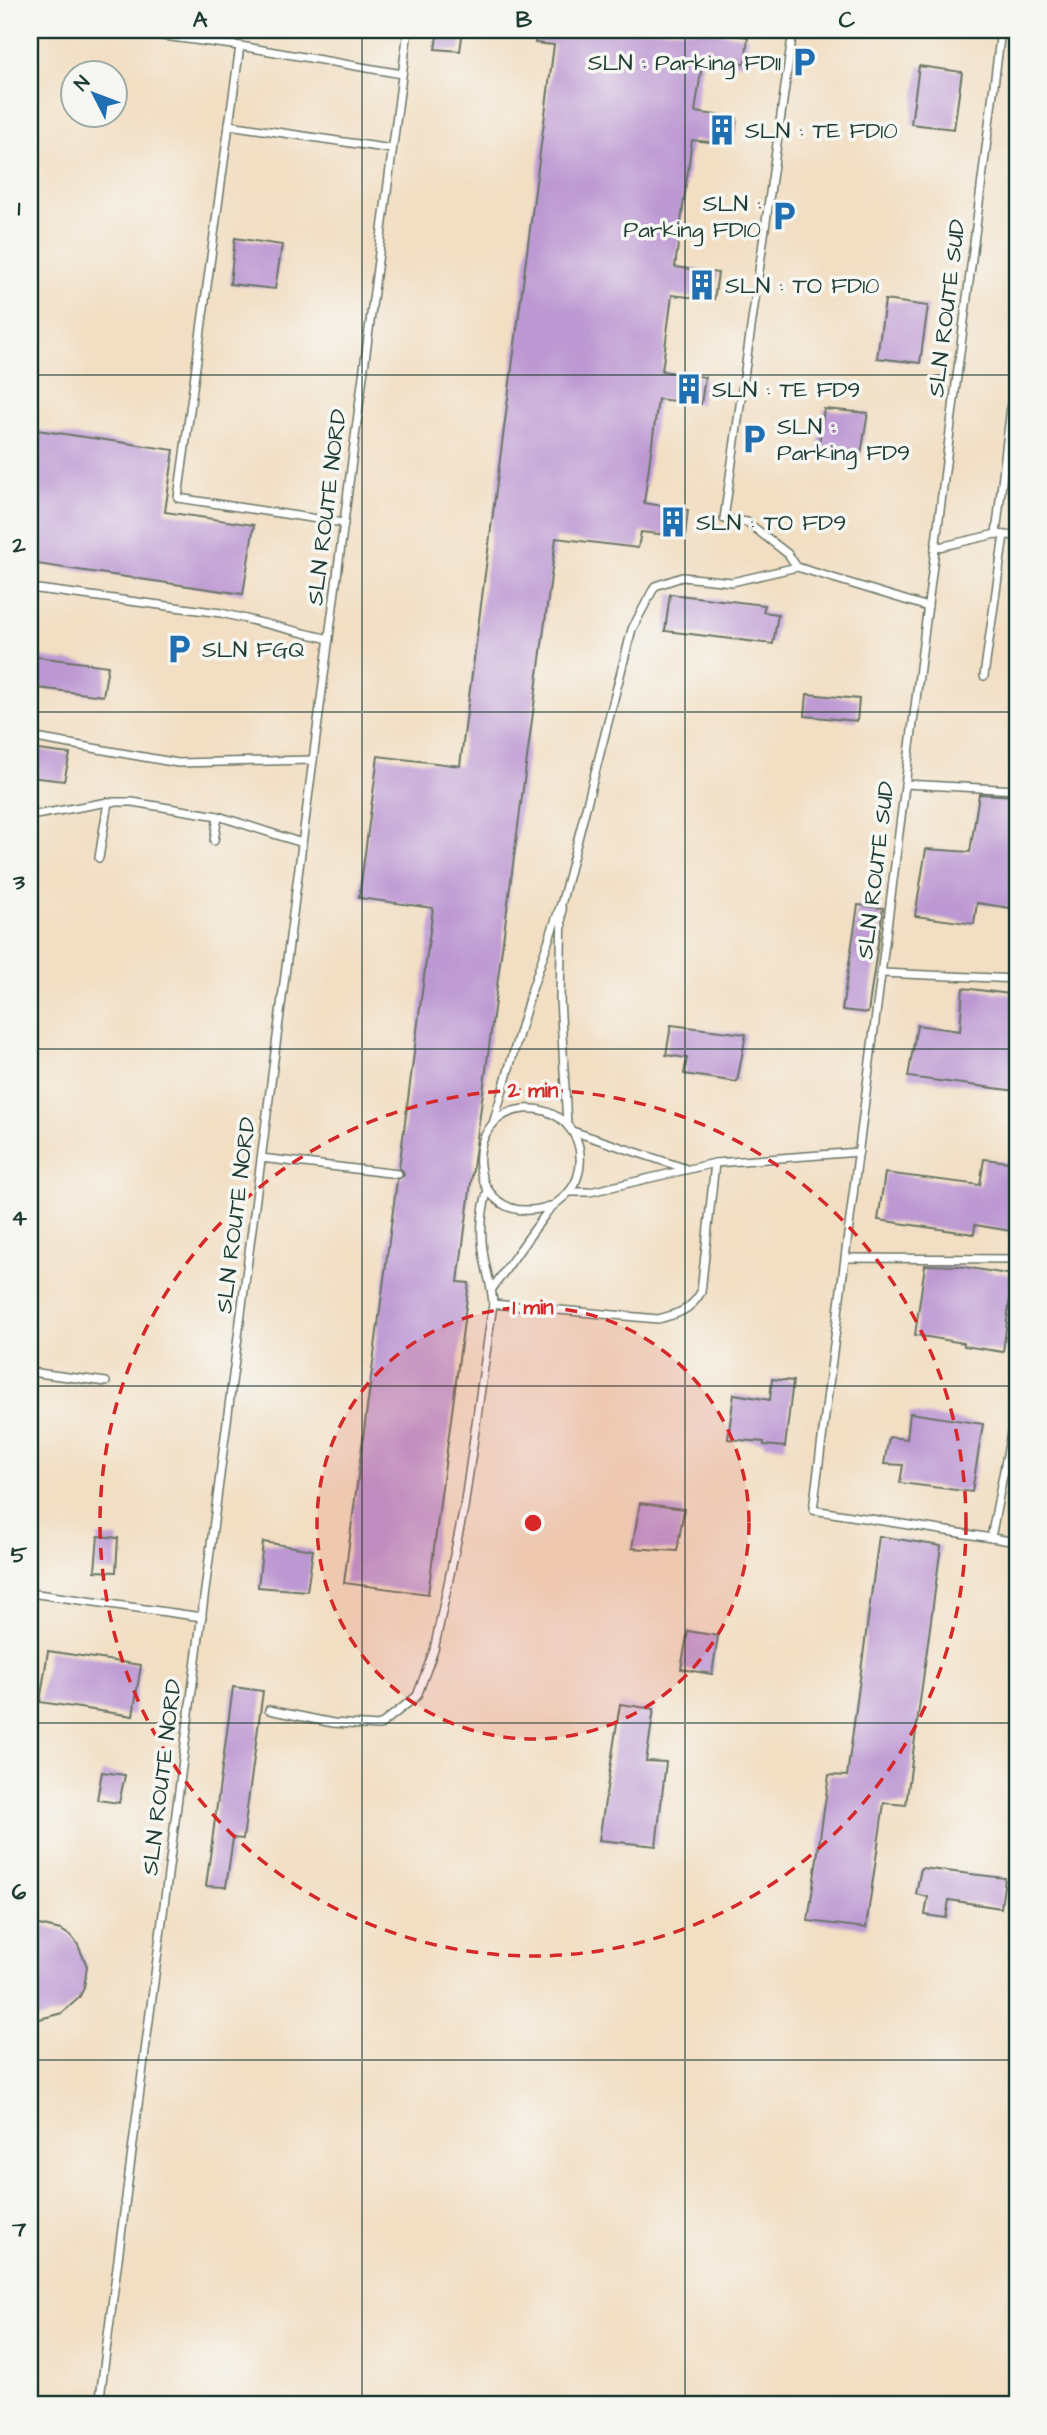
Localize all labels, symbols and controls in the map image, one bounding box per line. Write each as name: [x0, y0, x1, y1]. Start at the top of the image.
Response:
text: A: [193, 4, 208, 36]
text: B: [516, 4, 533, 36]
text: C: [839, 4, 856, 36]
parking icon: SLN : Parking FD11: [787, 45, 821, 79]
place label: SLN : Parking FD11: [588, 47, 781, 80]
north arrow: [60, 60, 130, 130]
text: N: [68, 70, 97, 97]
building icon: SLN : TE FD10: [705, 113, 739, 147]
place label: SLN : TE FD10: [745, 115, 898, 147]
place label: SLN : Parking FD10: [623, 188, 761, 247]
text: 1: [18, 192, 21, 224]
parking icon: SLN : Parking FD10: [767, 199, 801, 233]
street label: SLN ROUTE SUD: [920, 217, 974, 399]
building icon: SLN : TO FD10: [685, 268, 719, 302]
place label: SLN : TO FD10: [725, 270, 880, 302]
building icon: SLN : TE FD9: [672, 372, 706, 406]
place label: SLN : TE FD9: [712, 374, 860, 406]
street label: SLN ROUTE NORD: [299, 407, 355, 607]
place label: SLN : Parking FD9: [777, 411, 910, 470]
parking icon: SLN : Parking FD9: [737, 422, 771, 456]
building icon: SLN : TO FD9: [656, 505, 690, 539]
place label: SLN : TO FD9: [696, 507, 846, 539]
text: 2: [11, 529, 26, 561]
parking icon: SLN FGQ: [162, 632, 196, 666]
place label: SLN FGQ: [202, 634, 305, 666]
street label: SLN ROUTE SUD: [849, 779, 903, 961]
text: 3: [12, 866, 25, 898]
text: 2 min: [507, 1076, 559, 1105]
street label: SLN ROUTE NORD: [208, 1115, 264, 1315]
text: 4: [11, 1202, 27, 1234]
text: 1 min: [512, 1293, 554, 1322]
centre of rings: [521, 1511, 545, 1535]
text: 5: [11, 1539, 28, 1571]
street label: SLN ROUTE NORD: [134, 1677, 190, 1877]
text: 6: [12, 1876, 27, 1908]
text: 7: [11, 2213, 27, 2245]

